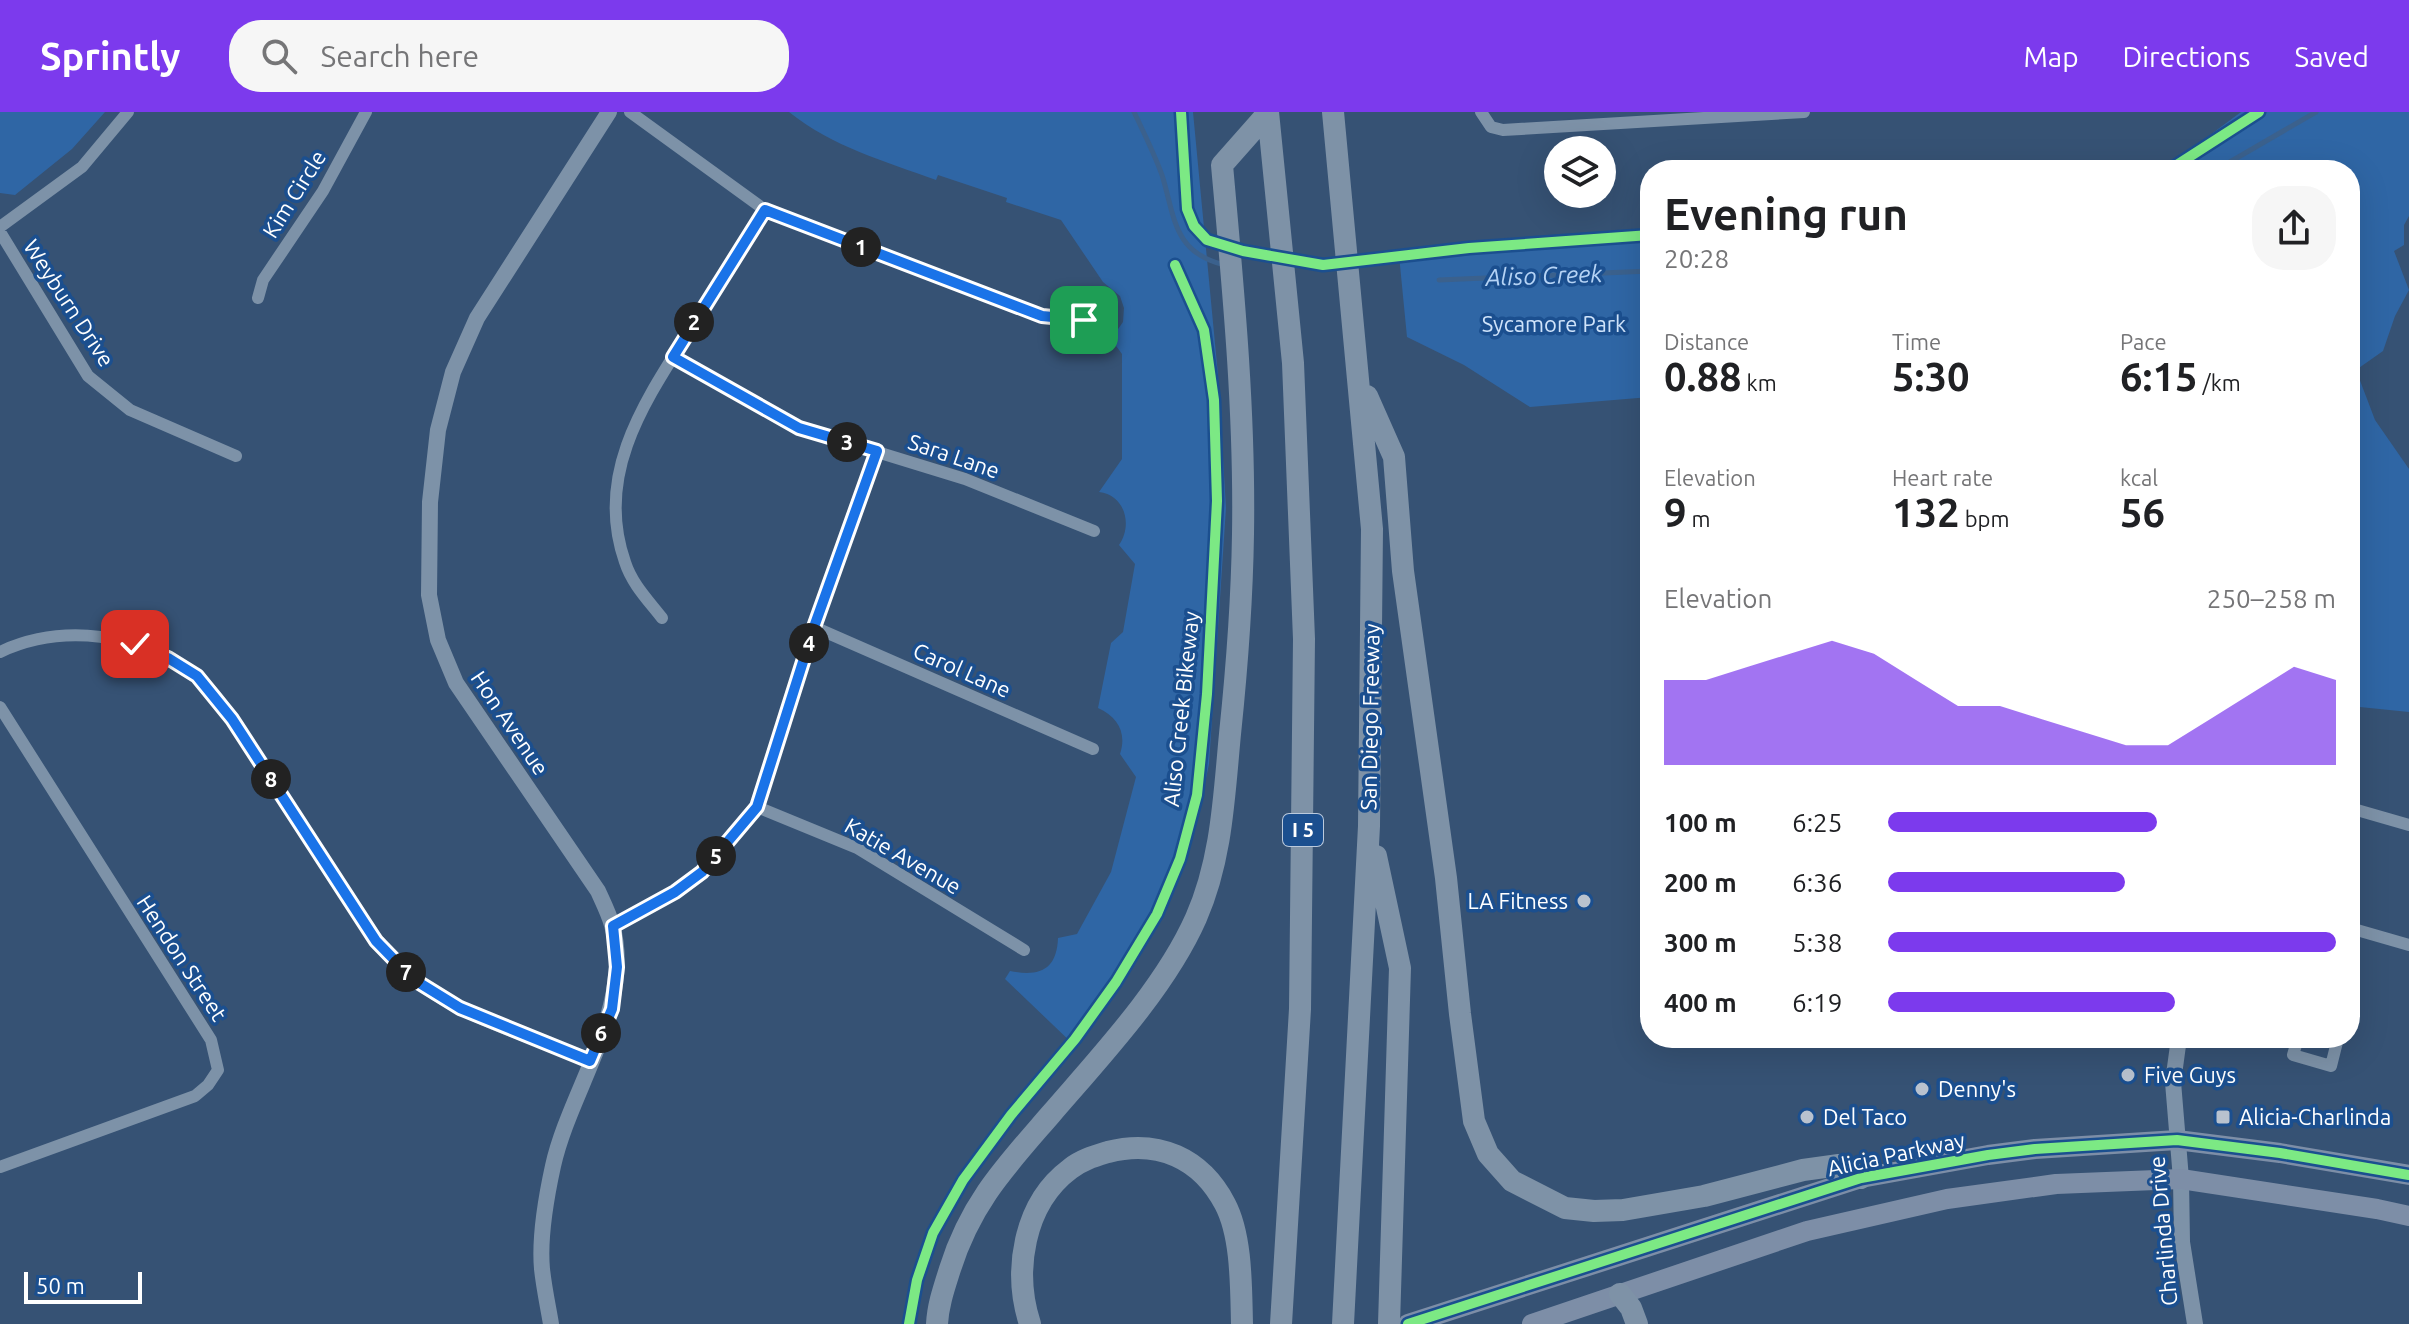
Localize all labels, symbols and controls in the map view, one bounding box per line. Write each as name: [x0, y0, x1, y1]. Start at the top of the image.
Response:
search box: [229, 20, 789, 92]
icon: search: [257, 34, 301, 78]
text: Sprintly: [40, 35, 181, 77]
text: Search here: [321, 39, 479, 73]
text: Map: [2023, 41, 2079, 72]
text: Directions: [2123, 41, 2250, 72]
text: Saved: [2294, 41, 2369, 72]
map controls: [1544, 136, 1616, 208]
button: layers: [1544, 136, 1616, 208]
street label: Kim Circle: [257, 145, 330, 242]
button: share: [2252, 186, 2336, 270]
text: Evening run: [1664, 189, 1908, 238]
pin: 1: [841, 227, 881, 267]
text: 1: [855, 234, 867, 259]
street label: Weyburn Drive: [19, 235, 120, 371]
text: 20:28: [1664, 244, 1729, 273]
water label: Aliso Creek: [1484, 260, 1604, 291]
pin: [1050, 286, 1118, 354]
icon: arrive: [1062, 298, 1106, 342]
pin: 2: [674, 302, 714, 342]
text: 2: [688, 309, 700, 334]
park label: Sycamore Park: [1482, 311, 1626, 336]
text: Distance: [1664, 329, 1749, 354]
text: Time: [1892, 329, 1941, 354]
text: Pace: [2120, 329, 2167, 354]
text: 0.88: [1664, 354, 1742, 399]
text: 5:30: [1892, 354, 1970, 399]
text: 6:15: [2120, 354, 2198, 399]
text: km: [1742, 370, 1777, 395]
text: /km: [2198, 370, 2241, 395]
pin: 3: [827, 422, 867, 462]
street label: Sara Lane: [905, 428, 1003, 483]
text: 3: [841, 429, 853, 454]
text: Elevation: [1664, 465, 1756, 490]
text: Heart rate: [1892, 465, 1993, 490]
text: kcal: [2120, 465, 2158, 490]
text: 9: [1664, 490, 1687, 535]
text: 132: [1892, 490, 1960, 535]
text: 56: [2120, 490, 2165, 535]
text: m: [1687, 506, 1711, 531]
text: bpm: [1960, 506, 2009, 531]
text: Elevation: [1664, 584, 1772, 613]
text: 250–258 m: [2207, 584, 2336, 613]
pin: [101, 610, 169, 678]
street label: Aliso Creek Bikeway: [1158, 610, 1203, 808]
icon: check: [113, 622, 157, 666]
pin: 4: [789, 623, 829, 663]
street label: San Diego Freeway: [1355, 623, 1384, 811]
text: 4: [803, 630, 815, 655]
street label: Carol Lane: [910, 637, 1015, 702]
street label: Hon Avenue: [467, 666, 554, 779]
pin: 8: [251, 759, 291, 799]
text: 8: [265, 766, 277, 791]
text: 100 m: [1664, 808, 1737, 837]
text: 6:25: [1792, 808, 1842, 837]
street label: Katie Avenue: [841, 812, 966, 899]
road number: I 5: [1283, 814, 1323, 846]
pin: 5: [696, 836, 736, 876]
text: 5: [710, 843, 722, 868]
text: 200 m: [1664, 868, 1737, 897]
text: 6:36: [1792, 868, 1842, 897]
place label: LA Fitness: [1467, 888, 1568, 913]
street label: Hendon Street: [133, 890, 233, 1026]
marker: LA Fitness: [1575, 892, 1593, 910]
text: 300 m: [1664, 928, 1737, 957]
text: 5:38: [1792, 928, 1842, 957]
pin: 7: [386, 952, 426, 992]
text: 7: [400, 959, 412, 984]
text: 400 m: [1664, 988, 1737, 1017]
text: 6:19: [1792, 988, 1842, 1017]
pin: 6: [581, 1013, 621, 1053]
text: 6: [595, 1020, 607, 1045]
place label: Five Guys: [2144, 1062, 2236, 1087]
marker: Five Guys: [2119, 1066, 2137, 1084]
place label: Denny's: [1938, 1076, 2016, 1101]
marker: Denny's: [1913, 1080, 1931, 1098]
place label: Del Taco: [1823, 1104, 1907, 1129]
place label: Alicia-Charlinda: [2239, 1104, 2391, 1129]
marker: Del Taco: [1798, 1108, 1816, 1126]
marker: Alicia-Charlinda: [2214, 1108, 2232, 1126]
street label: Alicia Parkway: [1825, 1127, 1967, 1180]
street label: Charlinda Drive: [2143, 1155, 2182, 1307]
scale bar: [24, 1268, 142, 1304]
text: 50 m: [36, 1273, 85, 1298]

